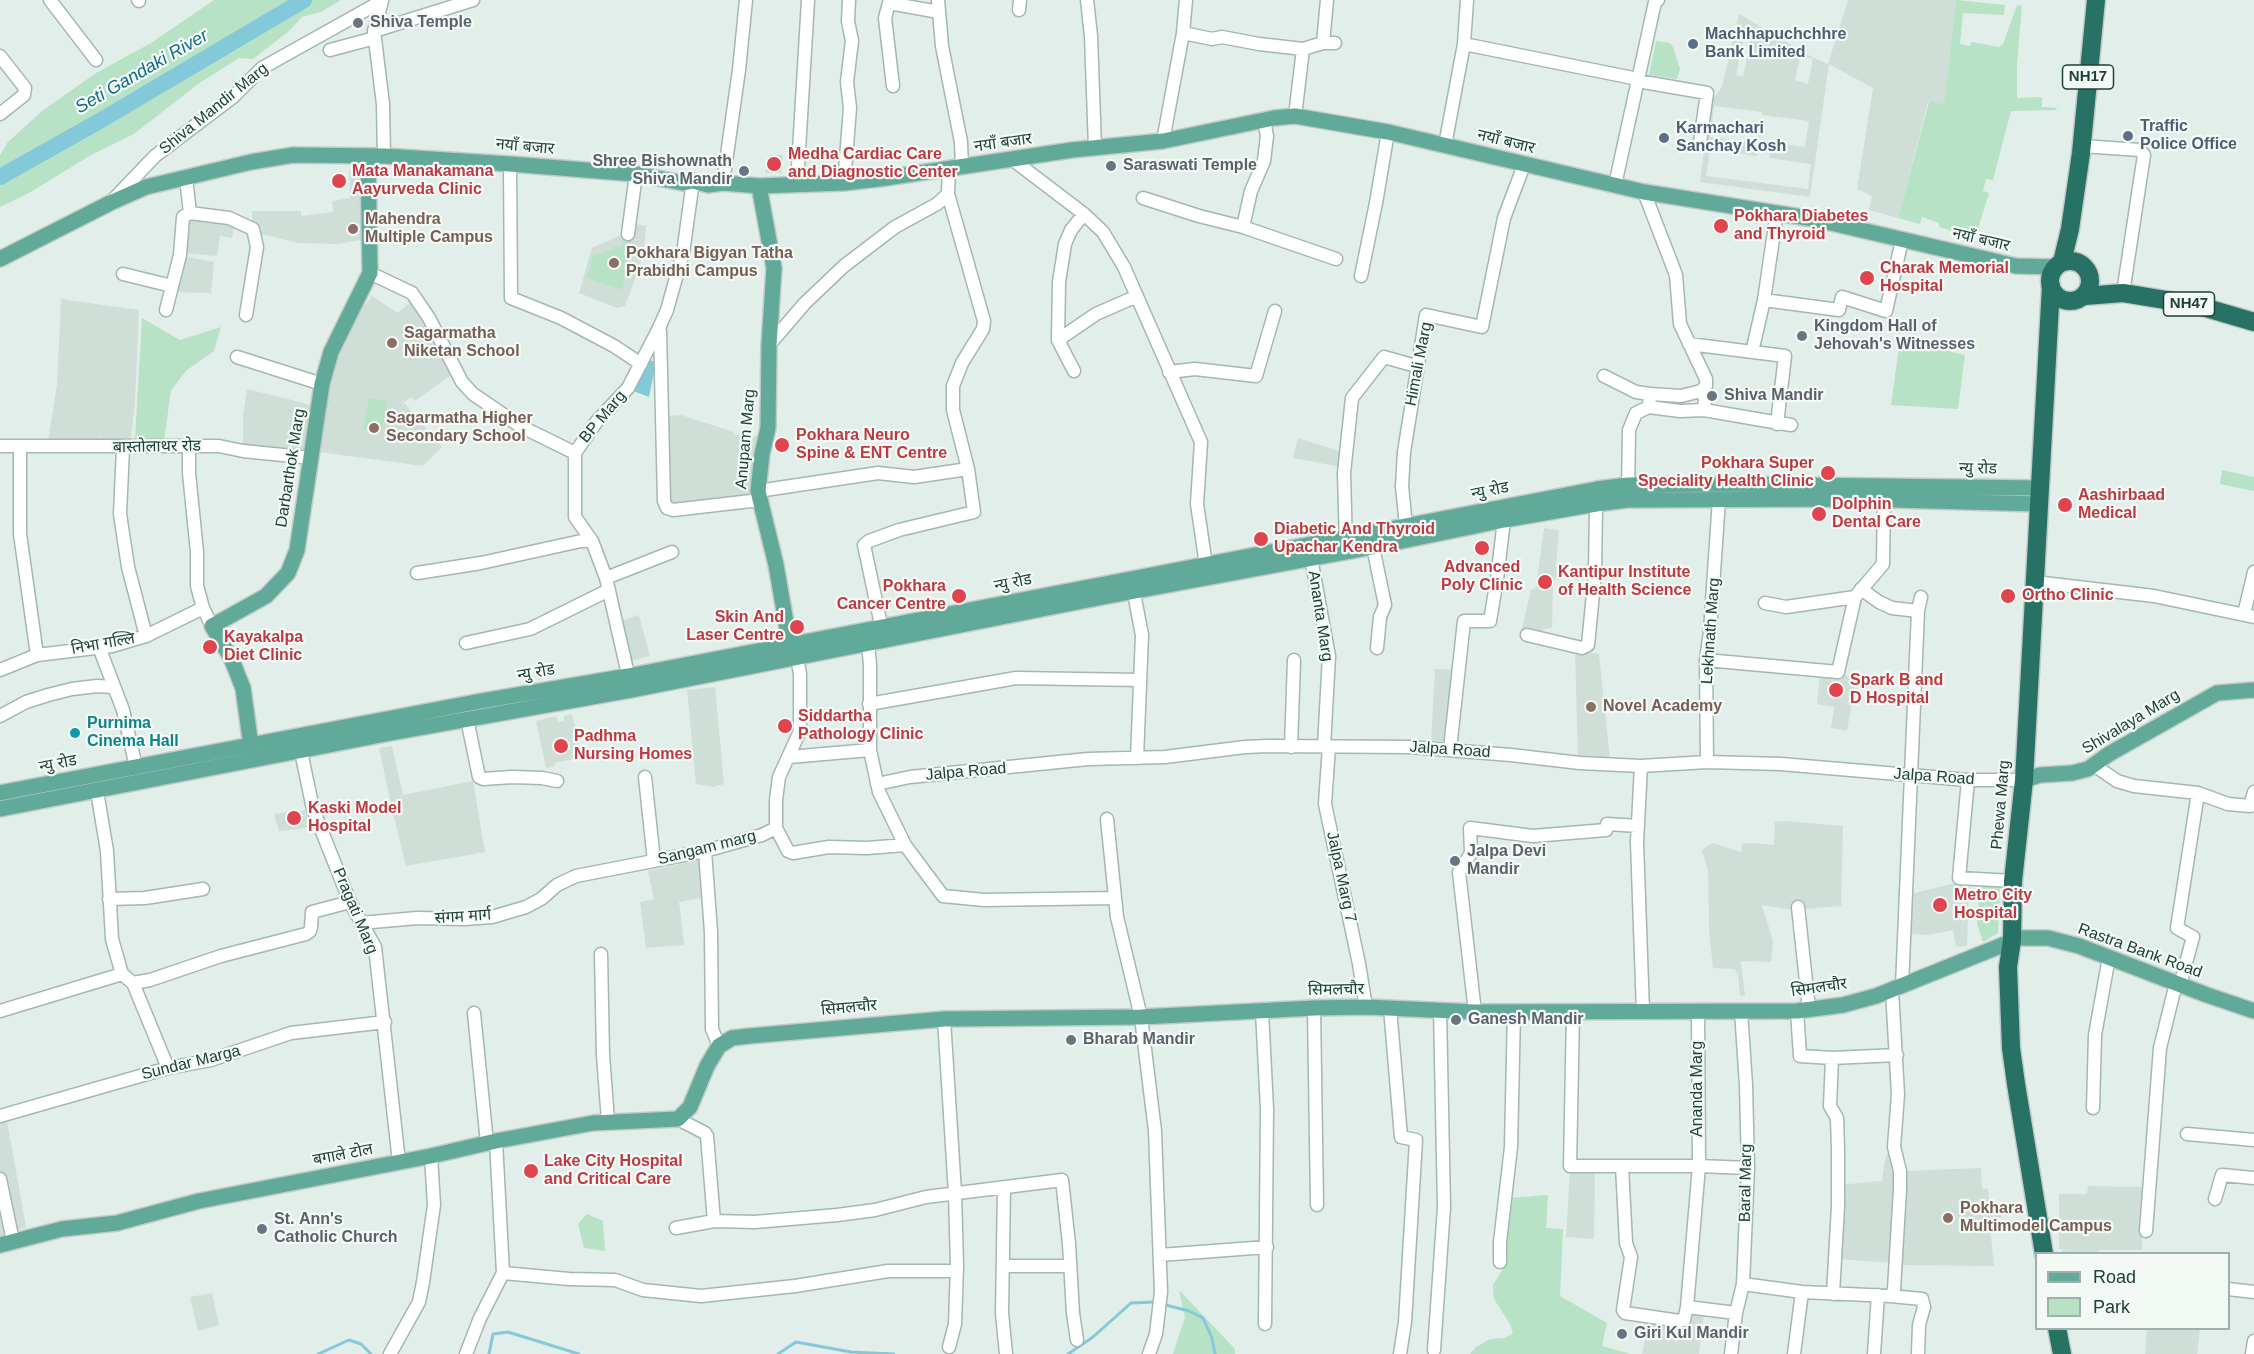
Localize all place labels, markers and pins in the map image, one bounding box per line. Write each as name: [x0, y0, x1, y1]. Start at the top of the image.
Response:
place label: Shiva Temple: [370, 13, 472, 33]
marker: Shiva Temple: [351, 16, 365, 30]
place label: Machhapuchchhre Bank Limited: [1705, 25, 1846, 63]
marker: Machhapuchchhre Bank Limited: [1686, 37, 1700, 51]
place label: Traffic Police Office: [2140, 117, 2237, 155]
place label: Karmachari Sanchay Kosh: [1676, 119, 1786, 157]
marker: Traffic Police Office: [2121, 129, 2135, 143]
marker: Karmachari Sanchay Kosh: [1657, 131, 1671, 145]
place label: Medha Cardiac Care and Diagnostic Center: [788, 145, 958, 183]
place label: Shree Bishownath Shiva Mandir: [592, 152, 732, 190]
marker: Medha Cardiac Care and Diagnostic Center: [765, 155, 783, 173]
place label: Saraswati Temple: [1123, 156, 1257, 176]
marker: Saraswati Temple: [1104, 159, 1118, 173]
place label: Mata Manakamana Aayurveda Clinic: [352, 162, 493, 200]
marker: Shree Bishownath Shiva Mandir: [737, 164, 751, 178]
marker: Mata Manakamana Aayurveda Clinic: [330, 172, 348, 190]
place label: Pokhara Diabetes and Thyroid: [1734, 207, 1868, 245]
place label: Mahendra Multiple Campus: [365, 210, 493, 248]
marker: Pokhara Diabetes and Thyroid: [1712, 217, 1730, 235]
marker: Mahendra Multiple Campus: [346, 222, 360, 236]
place label: Pokhara Bigyan Tatha Prabidhi Campus: [626, 244, 793, 282]
marker: Pokhara Bigyan Tatha Prabidhi Campus: [607, 256, 621, 270]
place label: Charak Memorial Hospital: [1880, 259, 2009, 297]
marker: Charak Memorial Hospital: [1858, 269, 1876, 287]
place label: Kingdom Hall of Jehovah's Witnesses: [1814, 317, 1975, 355]
place label: Sagarmatha Niketan School: [404, 324, 520, 362]
marker: Kingdom Hall of Jehovah's Witnesses: [1795, 329, 1809, 343]
marker: Sagarmatha Niketan School: [385, 336, 399, 350]
place label: Shiva Mandir: [1724, 386, 1824, 406]
marker: Shiva Mandir: [1705, 389, 1719, 403]
place label: Sagarmatha Higher Secondary School: [386, 409, 533, 447]
marker: Sagarmatha Higher Secondary School: [367, 421, 381, 435]
place label: Pokhara Neuro Spine & ENT Centre: [796, 426, 947, 464]
marker: Pokhara Neuro Spine & ENT Centre: [773, 436, 791, 454]
place label: Pokhara Super Speciality Health Clinic: [1638, 454, 1814, 492]
marker: Pokhara Super Speciality Health Clinic: [1819, 464, 1837, 482]
place label: Aashirbaad Medical: [2078, 486, 2165, 524]
place label: Dolphin Dental Care: [1832, 495, 1921, 533]
marker: Aashirbaad Medical: [2056, 496, 2074, 514]
marker: Dolphin Dental Care: [1810, 505, 1828, 523]
place label: Diabetic And Thyroid Upachar Kendra: [1274, 520, 1435, 558]
marker: Diabetic And Thyroid Upachar Kendra: [1252, 530, 1270, 548]
marker: Advanced Poly Clinic: [1473, 539, 1491, 557]
place label: Advanced Poly Clinic: [1441, 558, 1523, 596]
place label: Kantipur Institute of Health Science: [1558, 563, 1691, 601]
marker: Kantipur Institute of Health Science: [1536, 573, 1554, 591]
place label: Pokhara Cancer Centre: [837, 577, 946, 615]
place label: Ortho Clinic: [2022, 586, 2114, 606]
marker: Pokhara Cancer Centre: [950, 587, 968, 605]
marker: Ortho Clinic: [1999, 587, 2017, 605]
place label: Skin And Laser Centre: [686, 608, 784, 646]
marker: Skin And Laser Centre: [788, 618, 806, 636]
place label: Kayakalpa Diet Clinic: [224, 628, 303, 666]
marker: Kayakalpa Diet Clinic: [201, 638, 219, 656]
place label: Spark B and D Hospital: [1850, 671, 1943, 709]
marker: Spark B and D Hospital: [1827, 681, 1845, 699]
place label: Novel Academy: [1603, 697, 1722, 717]
marker: Novel Academy: [1584, 700, 1598, 714]
place label: Siddartha Pathology Clinic: [798, 707, 923, 745]
place label: Purnima Cinema Hall: [87, 714, 179, 752]
marker: Siddartha Pathology Clinic: [776, 717, 794, 735]
marker: Purnima Cinema Hall: [68, 726, 82, 740]
place label: Padhma Nursing Homes: [574, 727, 692, 765]
marker: Padhma Nursing Homes: [552, 737, 570, 755]
place label: Kaski Model Hospital: [308, 799, 401, 837]
marker: Kaski Model Hospital: [285, 809, 303, 827]
place label: Jalpa Devi Mandir: [1467, 842, 1546, 880]
marker: Jalpa Devi Mandir: [1448, 854, 1462, 868]
place label: Metro City Hospital: [1954, 886, 2032, 924]
marker: Metro City Hospital: [1931, 896, 1949, 914]
place label: Ganesh Mandir: [1468, 1010, 1584, 1030]
marker: Ganesh Mandir: [1449, 1013, 1463, 1027]
place label: Bharab Mandir: [1083, 1030, 1195, 1050]
marker: Bharab Mandir: [1064, 1033, 1078, 1047]
place label: Lake City Hospital and Critical Care: [544, 1152, 683, 1190]
marker: Lake City Hospital and Critical Care: [522, 1162, 540, 1180]
place label: Pokhara Multimodel Campus: [1960, 1199, 2112, 1237]
place label: St. Ann's Catholic Church: [274, 1210, 398, 1248]
marker: Pokhara Multimodel Campus: [1941, 1211, 1955, 1225]
marker: St. Ann's Catholic Church: [255, 1222, 269, 1236]
place label: Giri Kul Mandir: [1634, 1324, 1749, 1344]
marker: Giri Kul Mandir: [1615, 1327, 1629, 1341]

